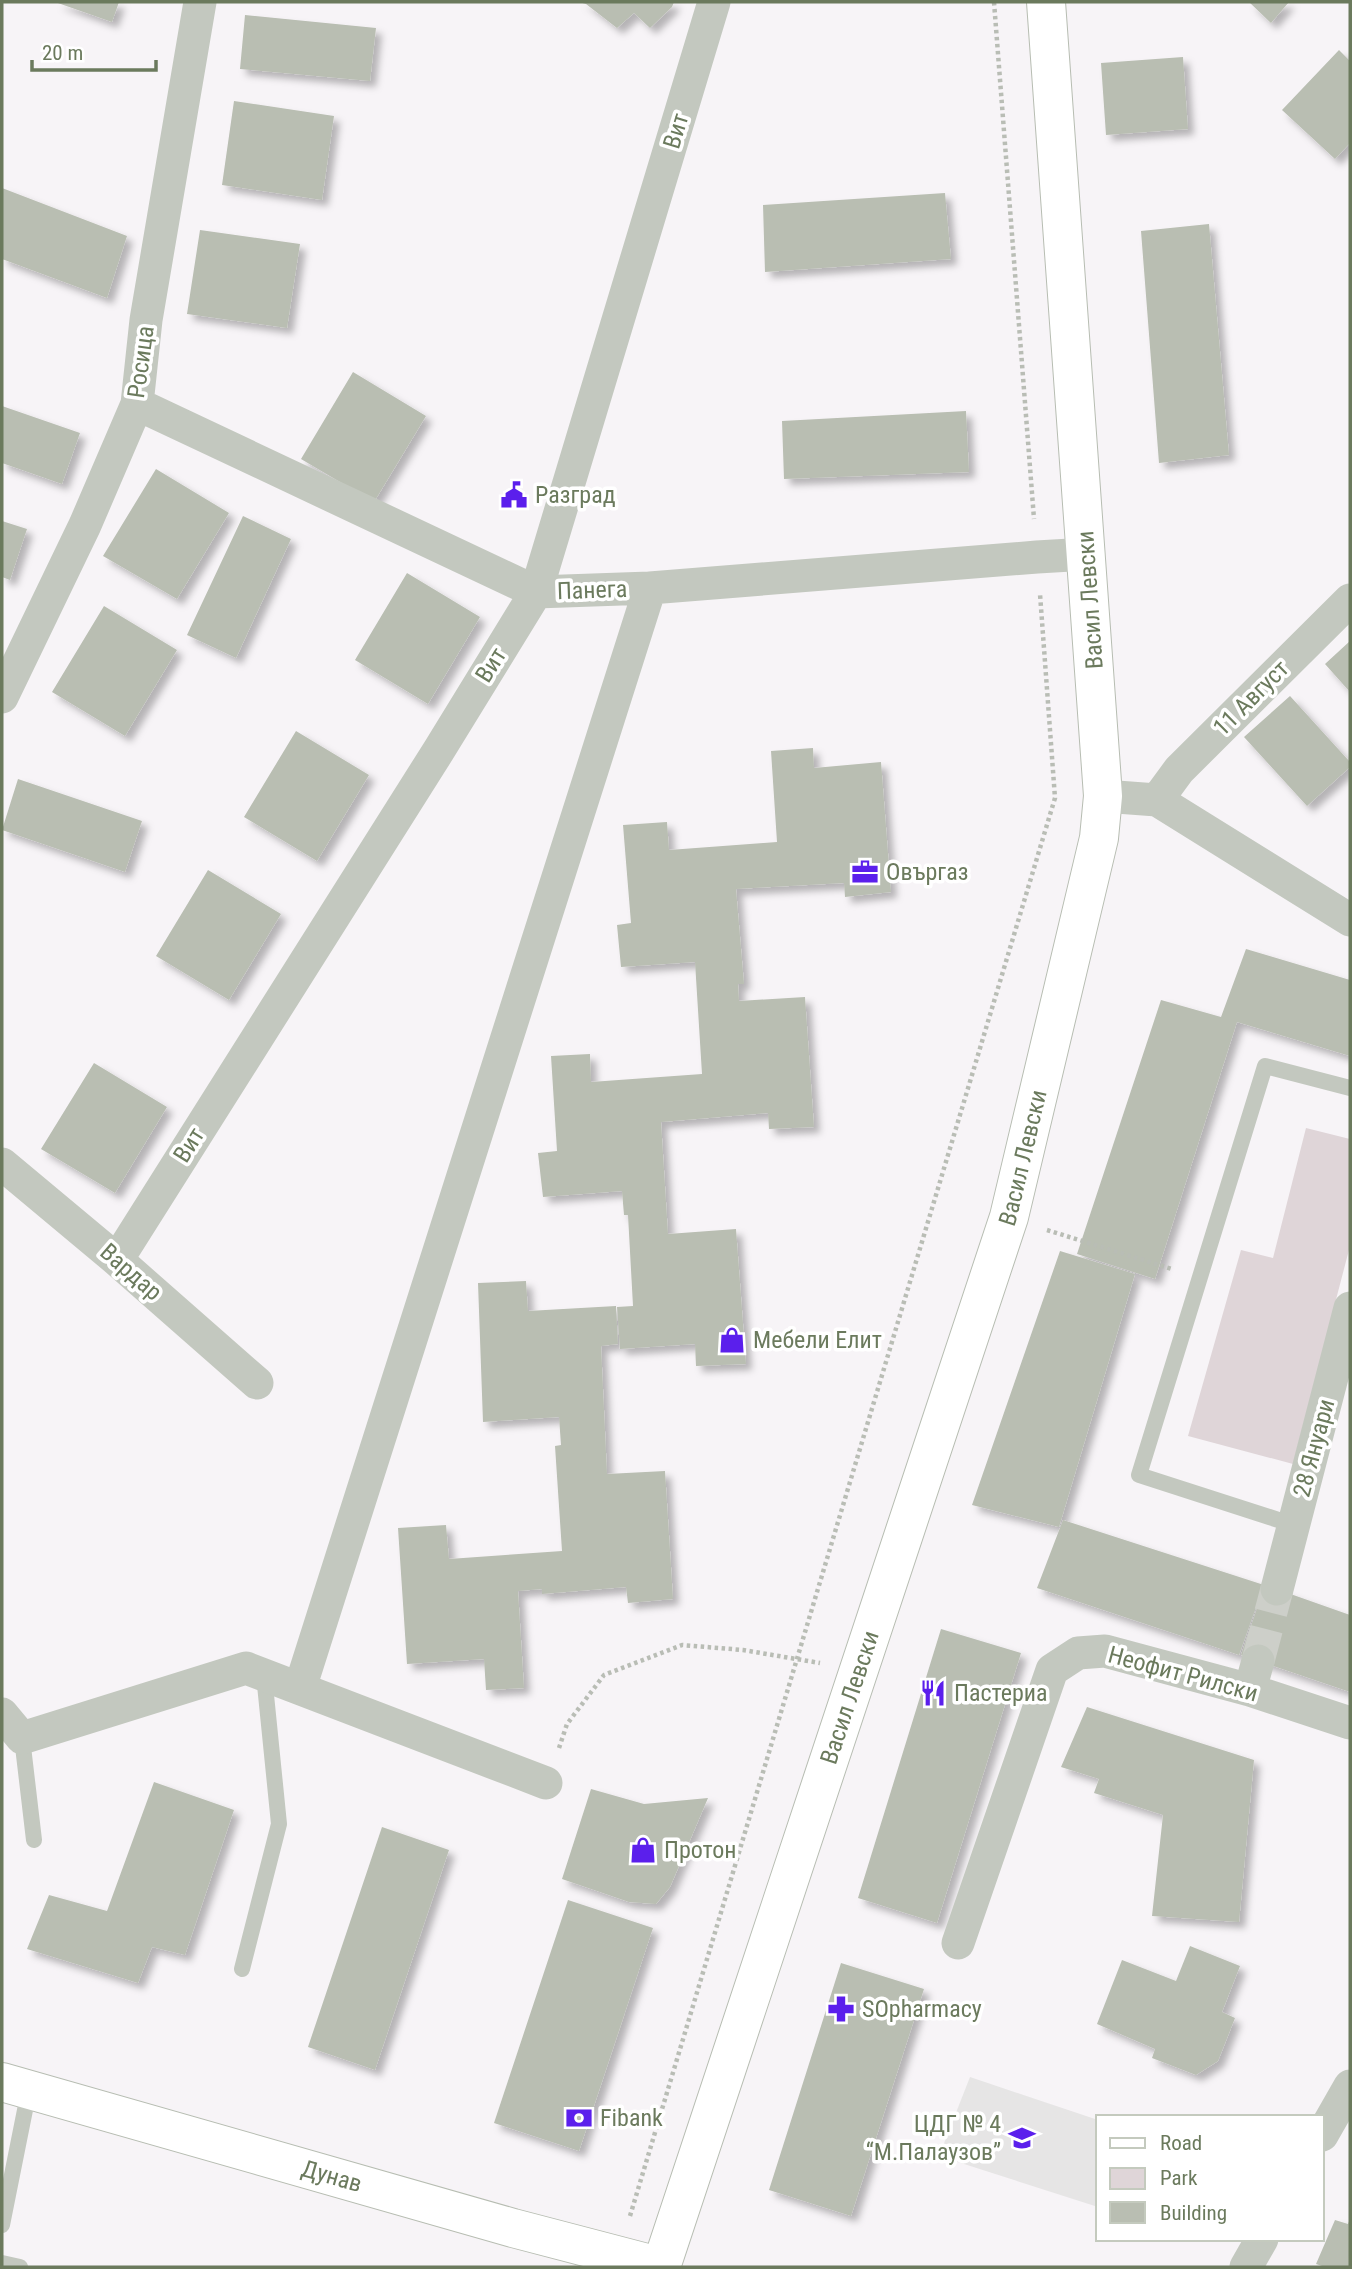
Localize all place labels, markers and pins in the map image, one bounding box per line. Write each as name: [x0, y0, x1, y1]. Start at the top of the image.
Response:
public building icon: Разград: [499, 480, 529, 510]
place label: Разград: [535, 481, 616, 509]
office icon: Овъргаз: [850, 857, 880, 887]
place label: Овъргаз: [886, 858, 968, 886]
shop icon: Мебели Елит: [717, 1325, 747, 1355]
place label: Мебели Елит: [753, 1326, 882, 1354]
restaurant icon: Пастериа: [918, 1678, 948, 1708]
place label: Пастериа: [954, 1679, 1048, 1707]
shop icon: Протон: [628, 1835, 658, 1865]
place label: Протон: [664, 1836, 737, 1864]
pharmacy icon: SOpharmacy: [826, 1994, 856, 2024]
place label: SOpharmacy: [862, 1995, 982, 2023]
bank icon: Fibank: [564, 2103, 594, 2133]
place label: Fibank: [600, 2104, 663, 2132]
place label: ЦДГ № 4 “М.Палаузов”: [866, 2110, 1001, 2166]
school or university icon: ЦДГ № 4 “М.Палаузов”: [1007, 2123, 1037, 2153]

